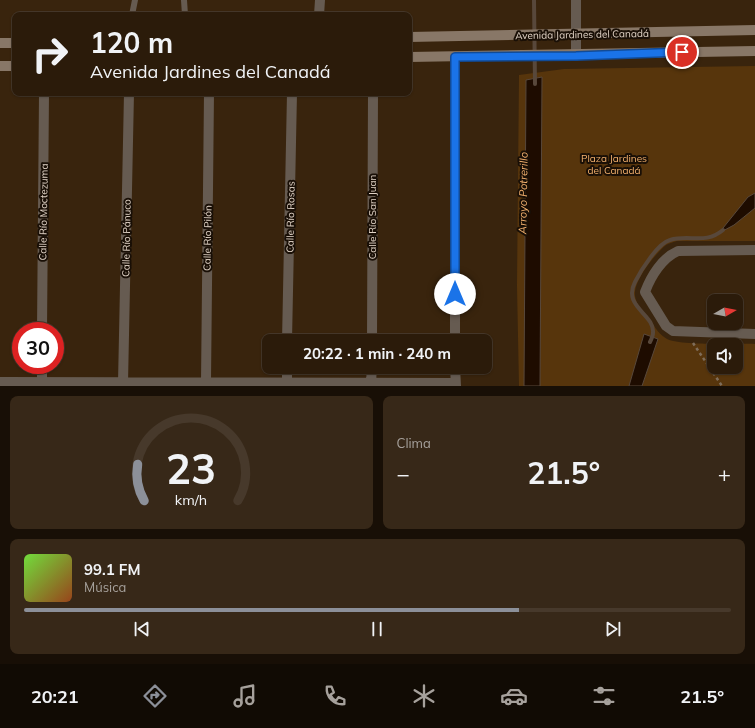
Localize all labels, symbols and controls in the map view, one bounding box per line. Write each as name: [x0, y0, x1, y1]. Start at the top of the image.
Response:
text: 120 m: [90, 25, 173, 60]
street label: Avenida Jardines del Canadá: [515, 27, 649, 42]
icon: right: [24, 28, 76, 80]
pin: [665, 35, 699, 69]
icon: arrive: [671, 41, 693, 63]
text: Avenida Jardines del Canadá: [90, 60, 331, 83]
water label: Arroyo Potrerillo: [515, 152, 531, 235]
park label: Plaza Jardines del Canadá: [581, 152, 647, 177]
street label: Calle Río Moctezuma: [36, 163, 51, 261]
street label: Calle Río San Juan: [366, 175, 379, 259]
street label: Calle Río Rosas: [283, 181, 298, 253]
street label: Calle Río Pánuco: [119, 199, 134, 277]
street label: Calle Río Pilón: [200, 205, 215, 271]
position arrow: [434, 273, 476, 315]
north arrow: [707, 294, 743, 330]
map controls: [707, 294, 743, 374]
speed limit sign: 30: [12, 322, 64, 374]
button: sound: [707, 338, 743, 374]
text: 20:22 · 1 min · 240 m: [303, 344, 451, 363]
text: Clima: [397, 435, 431, 451]
text: 23: [166, 441, 216, 493]
text: 21.5°: [527, 454, 600, 492]
text: −: [397, 460, 410, 488]
text: +: [718, 460, 731, 488]
text: km/h: [175, 490, 207, 508]
text: 99.1 FM: [84, 560, 140, 579]
text: Música: [84, 579, 126, 595]
icon: previous: [131, 618, 153, 640]
icon: pause: [366, 618, 388, 640]
icon: next: [602, 618, 624, 640]
icon: directions: [141, 682, 169, 710]
icon: music: [231, 682, 259, 710]
icon: phone: [321, 682, 349, 710]
icon: climate: [410, 682, 438, 710]
icon: car: [500, 682, 528, 710]
icon: filters: [590, 682, 618, 710]
text: 20:21: [31, 685, 79, 708]
text: 21.5°: [680, 685, 724, 708]

